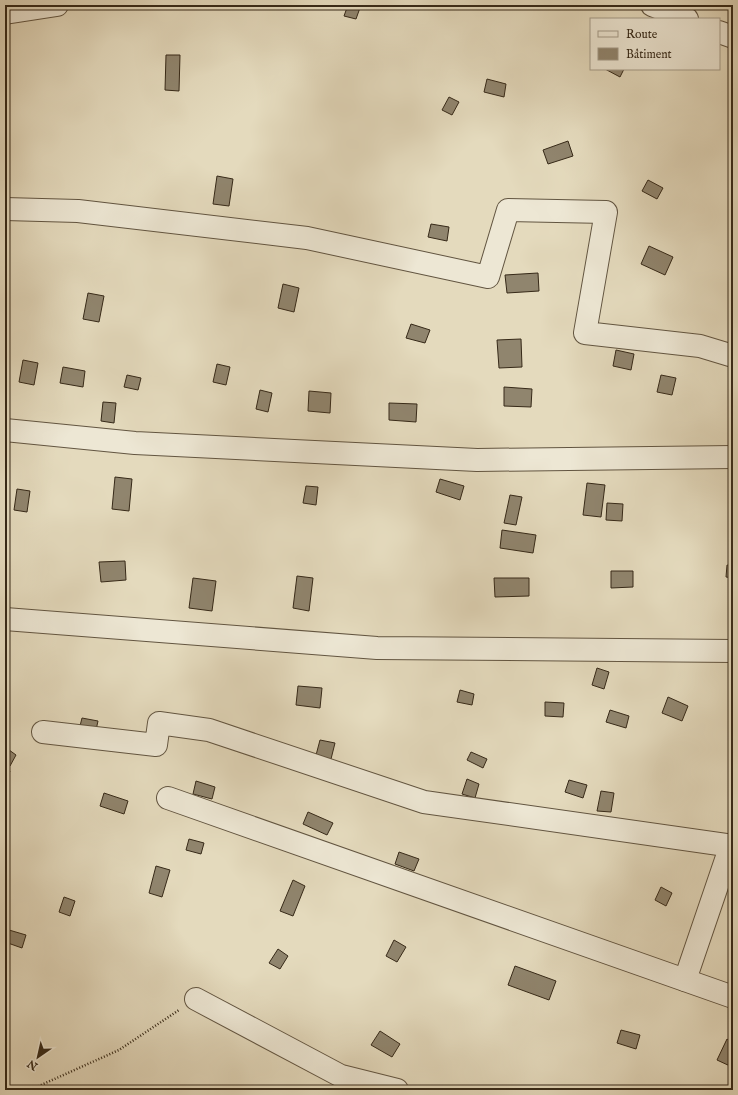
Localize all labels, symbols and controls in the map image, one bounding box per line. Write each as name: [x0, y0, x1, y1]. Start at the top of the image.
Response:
legend: [590, 18, 720, 70]
text: Route: [626, 27, 658, 42]
text: Bâtiment: [626, 47, 672, 62]
north arrow: [18, 1037, 58, 1077]
text: N: [25, 1056, 42, 1073]

